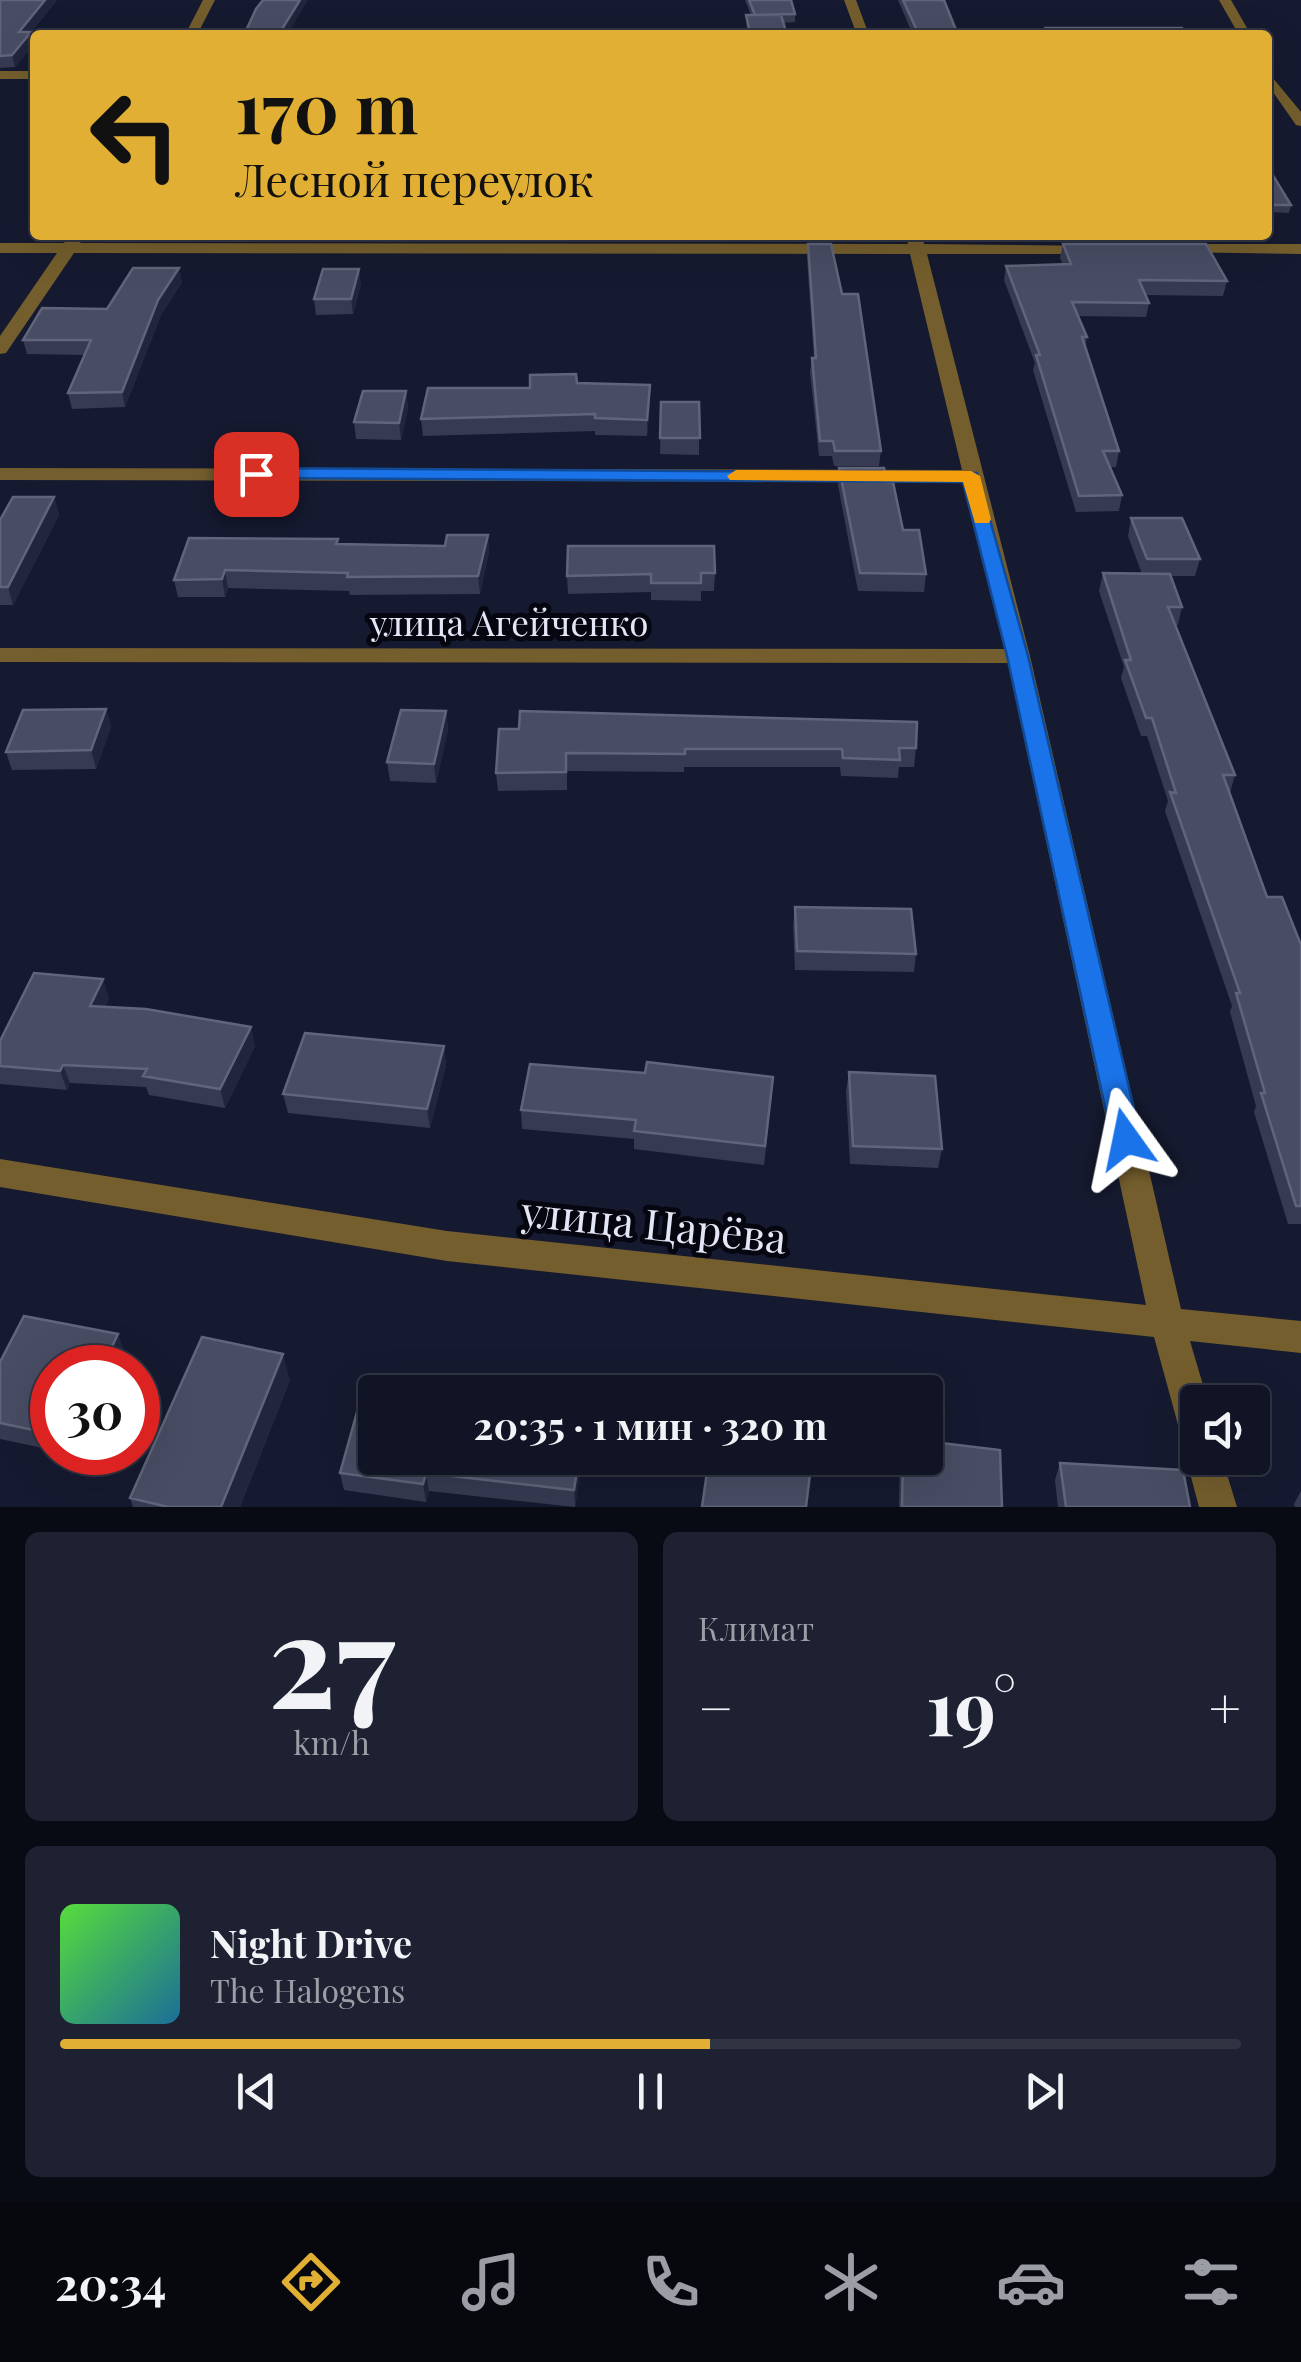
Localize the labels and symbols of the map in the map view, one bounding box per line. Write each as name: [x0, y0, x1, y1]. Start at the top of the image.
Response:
pin: [214, 432, 299, 517]
street label: улица Агейченко: [369, 598, 648, 645]
position arrow: [1074, 1087, 1178, 1191]
street label: улица Царёва: [518, 1181, 789, 1265]
speed limit sign: 30: [30, 1345, 160, 1475]

